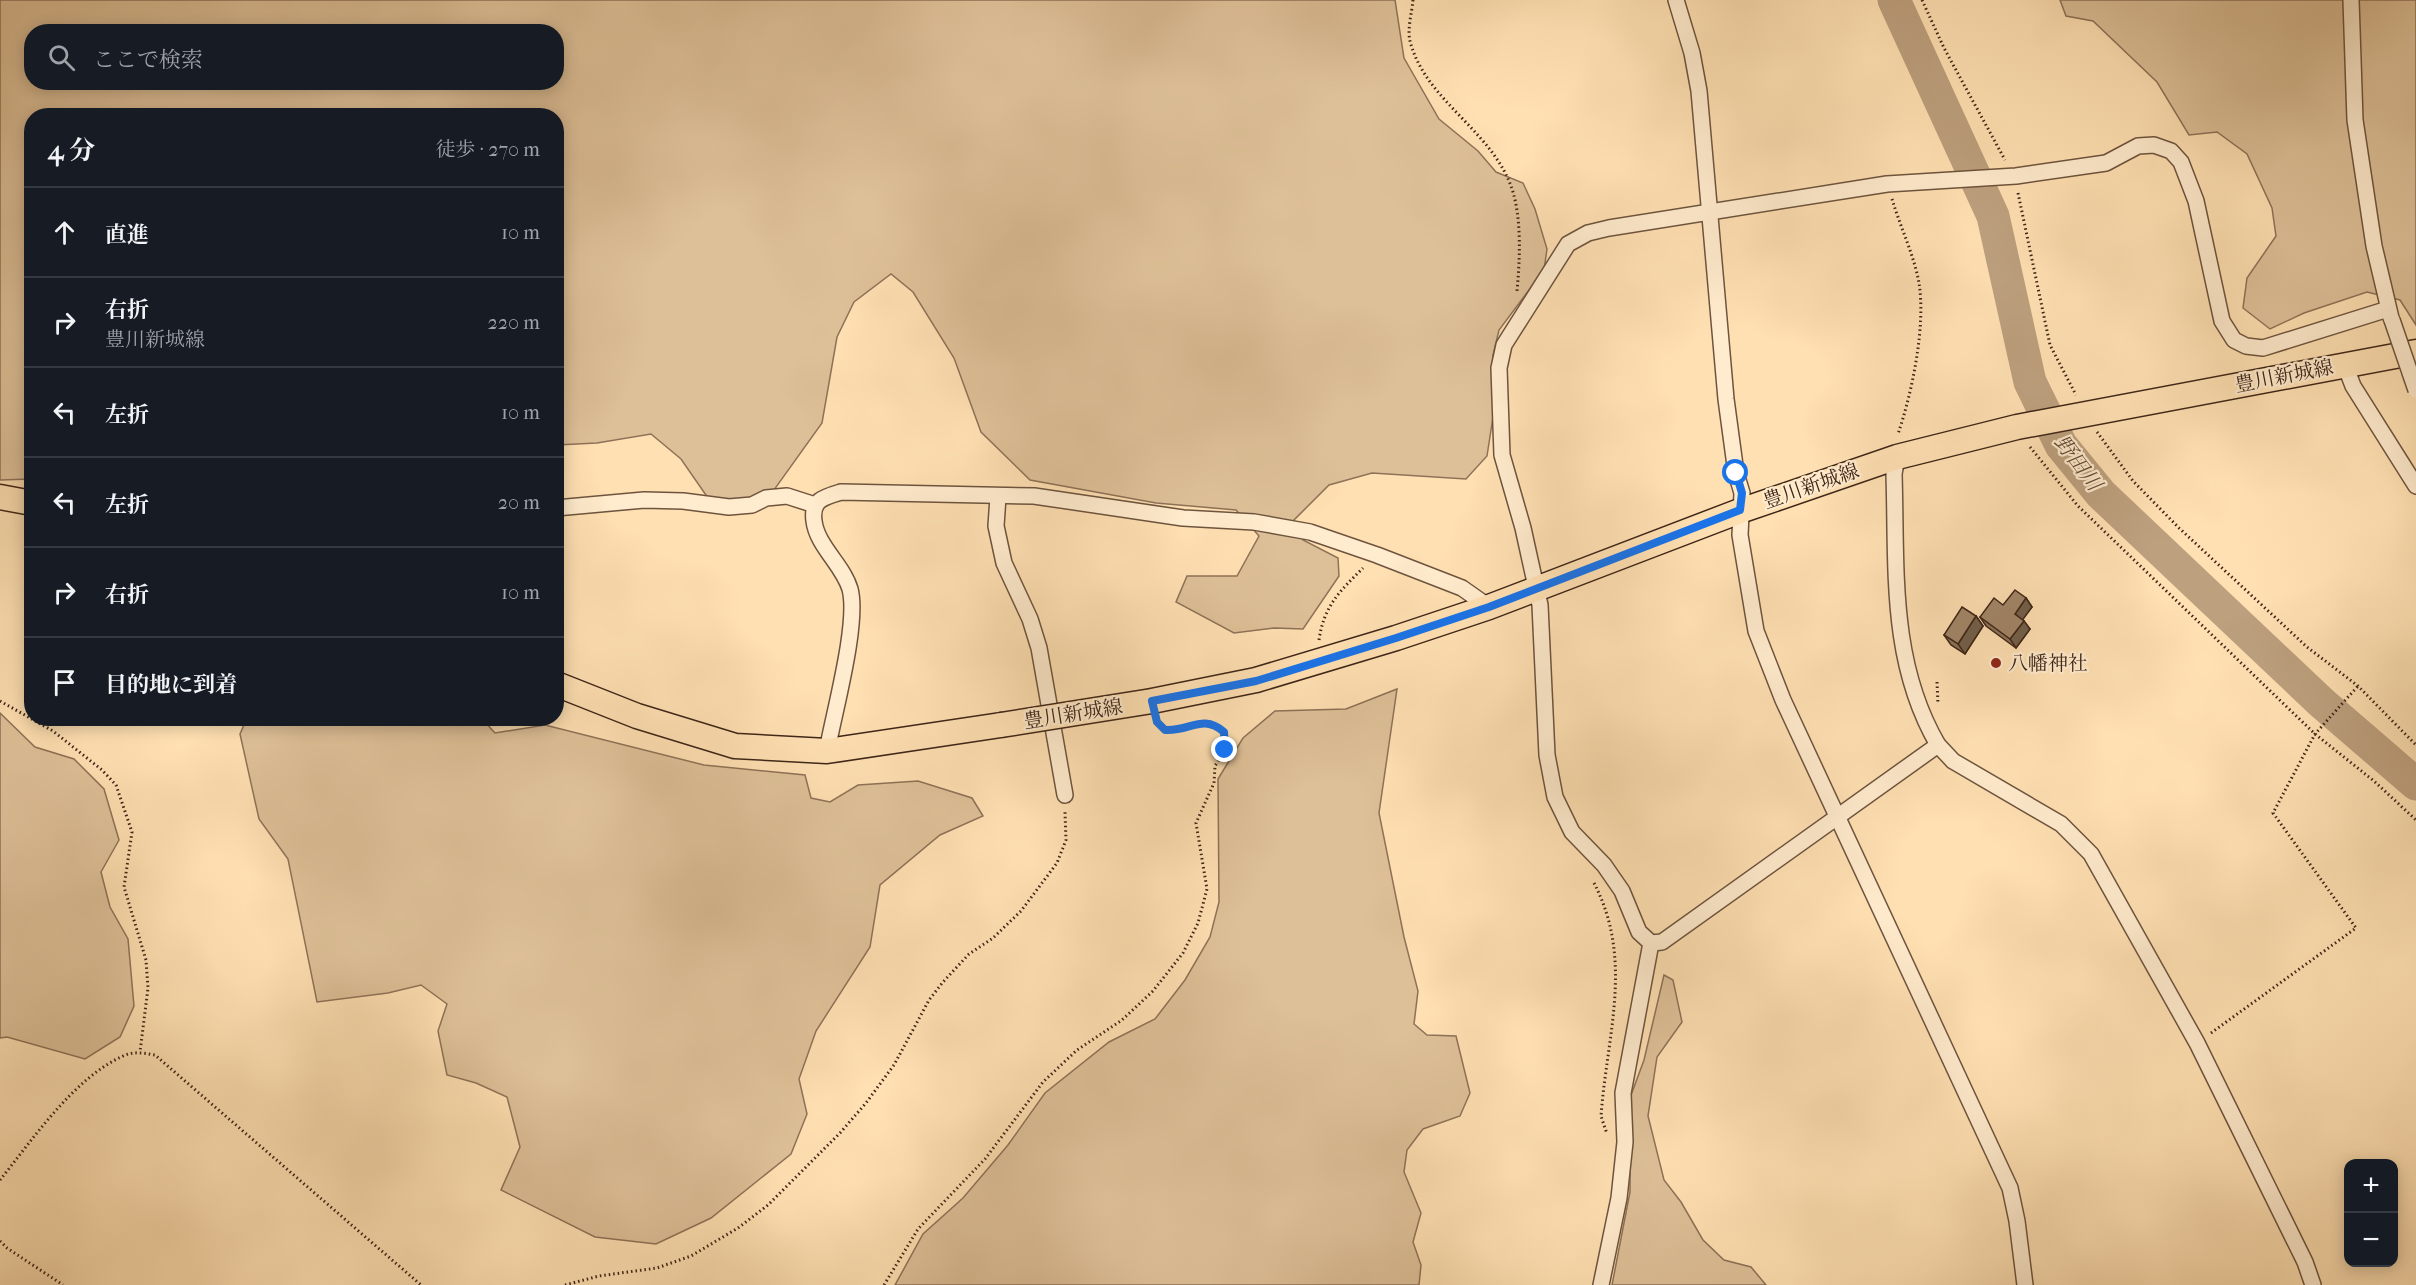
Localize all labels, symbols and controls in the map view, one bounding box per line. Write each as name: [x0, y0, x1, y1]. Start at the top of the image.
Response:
search box: [24, 24, 564, 90]
icon: search: [45, 41, 78, 74]
text: ここで検索: [93, 47, 203, 73]
text: 4 分: [48, 135, 95, 166]
text: 徒歩 · 270 m: [436, 138, 540, 161]
icon: ahead: [48, 216, 81, 249]
text: 10 m: [501, 221, 540, 244]
text: 直進: [105, 222, 149, 248]
text: 右折: [105, 297, 149, 323]
icon: right: [48, 306, 81, 339]
text: 220 m: [487, 311, 540, 334]
text: 豊川新城線: [105, 328, 205, 351]
street label: 豊川新城線: [2233, 355, 2335, 397]
icon: left: [48, 396, 81, 429]
text: 10 m: [501, 401, 540, 424]
text: 左折: [105, 402, 149, 428]
water label: 野田川: [2049, 431, 2108, 497]
route start: [1722, 459, 1748, 485]
street label: 豊川新城線: [1760, 459, 1862, 513]
icon: left: [48, 486, 81, 519]
text: 20 m: [498, 491, 540, 514]
text: 左折: [105, 492, 149, 518]
icon: right: [48, 576, 81, 609]
text: 10 m: [501, 581, 540, 604]
text: 右折: [105, 582, 149, 608]
place label: 八幡神社: [2008, 652, 2088, 675]
marker: 八幡神社: [1989, 656, 2003, 670]
icon: arrive: [48, 666, 81, 699]
text: 目的地に到着: [105, 672, 237, 698]
street label: 豊川新城線: [1022, 695, 1124, 733]
route end: [1211, 736, 1237, 762]
map controls: [2344, 1159, 2398, 1267]
button: +: [2344, 1159, 2398, 1213]
button: −: [2344, 1213, 2398, 1267]

